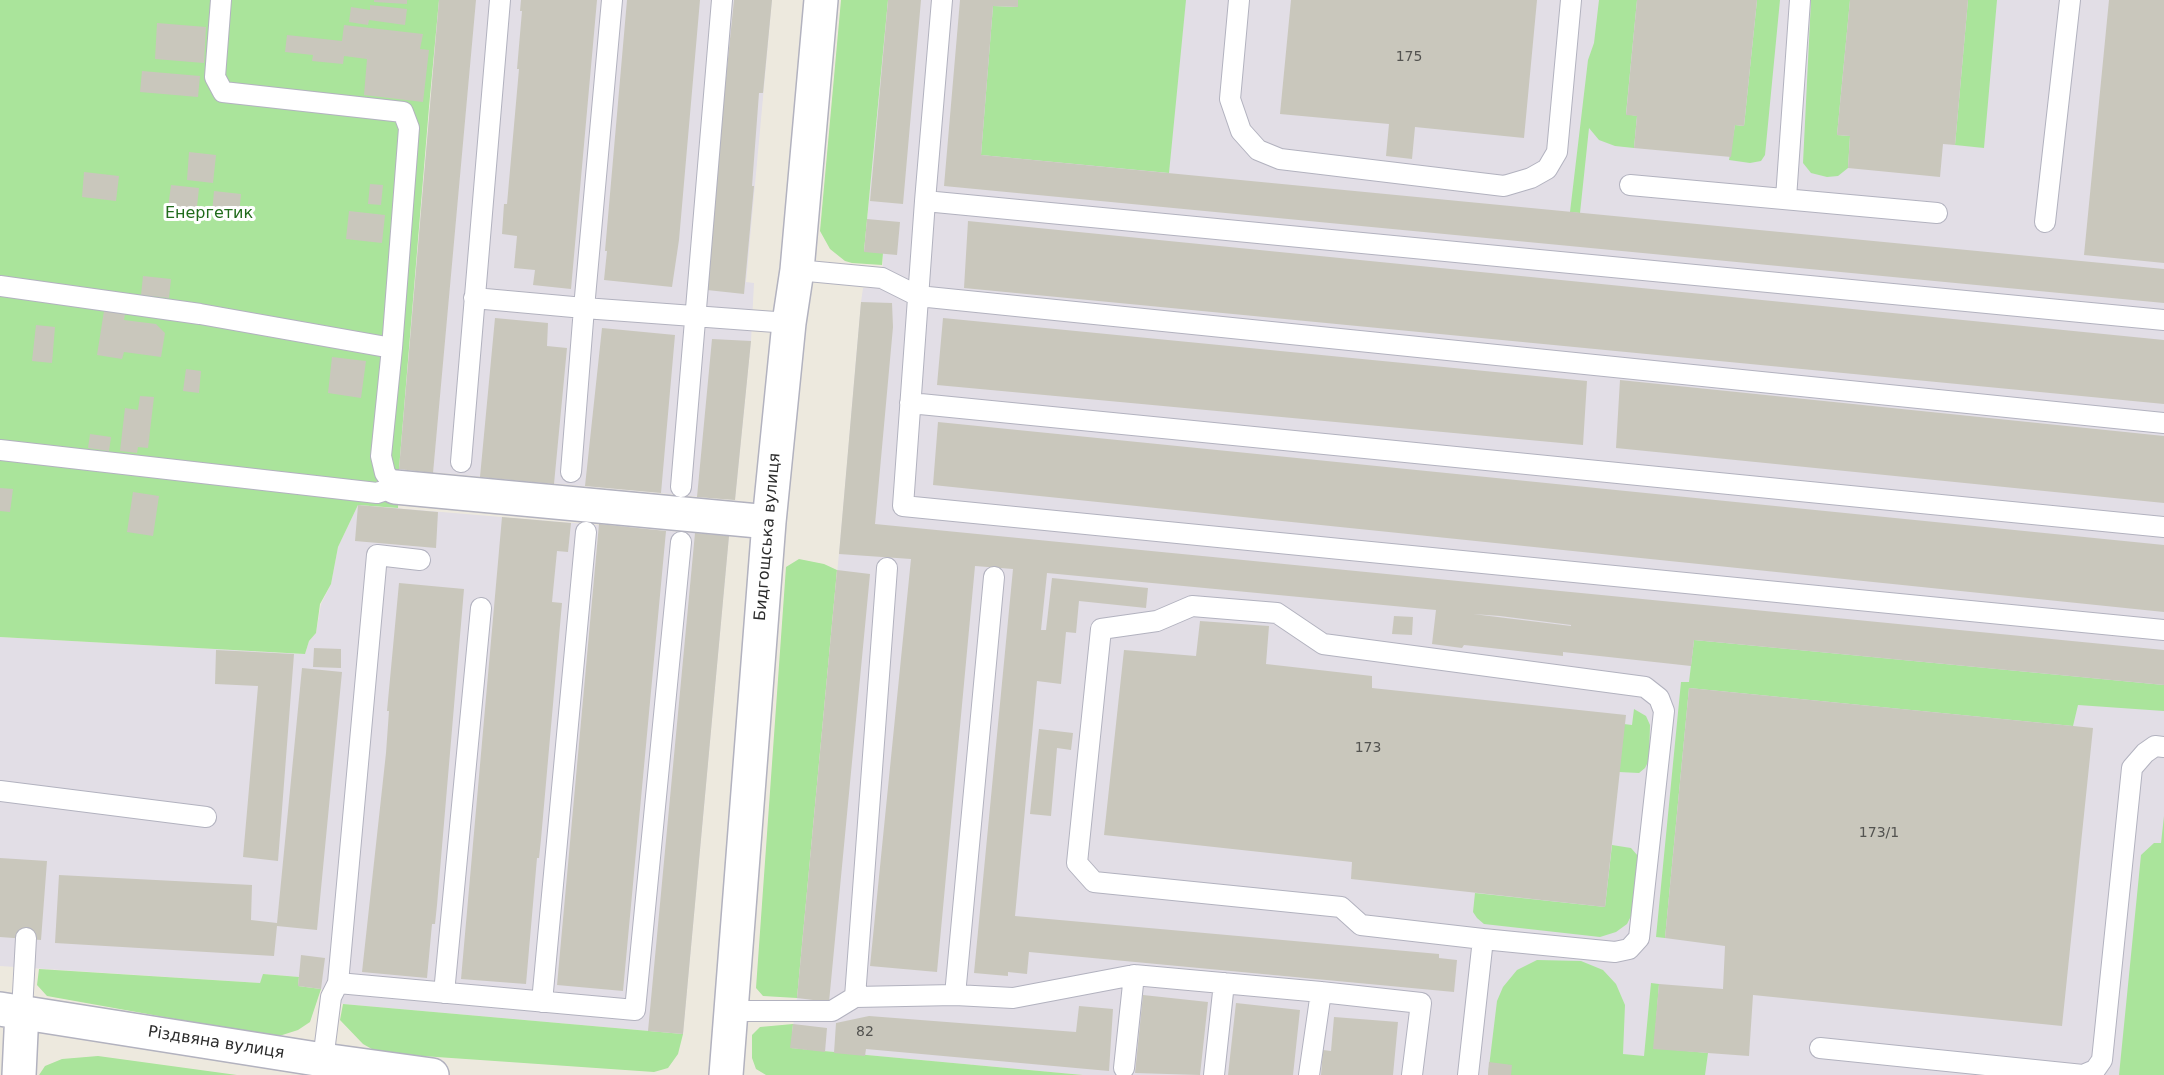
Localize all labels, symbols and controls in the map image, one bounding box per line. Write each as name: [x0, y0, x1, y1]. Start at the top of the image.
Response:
house number: 175: [1396, 49, 1422, 65]
park label: Енергетик: [165, 204, 253, 224]
street label: Бидгощська вулиця: [751, 452, 785, 622]
house number: 173: [1355, 740, 1381, 756]
house number: 173/1: [1859, 825, 1899, 841]
street label: Різдвяна вулиця: [146, 1023, 286, 1063]
house number: 82: [856, 1024, 874, 1040]

